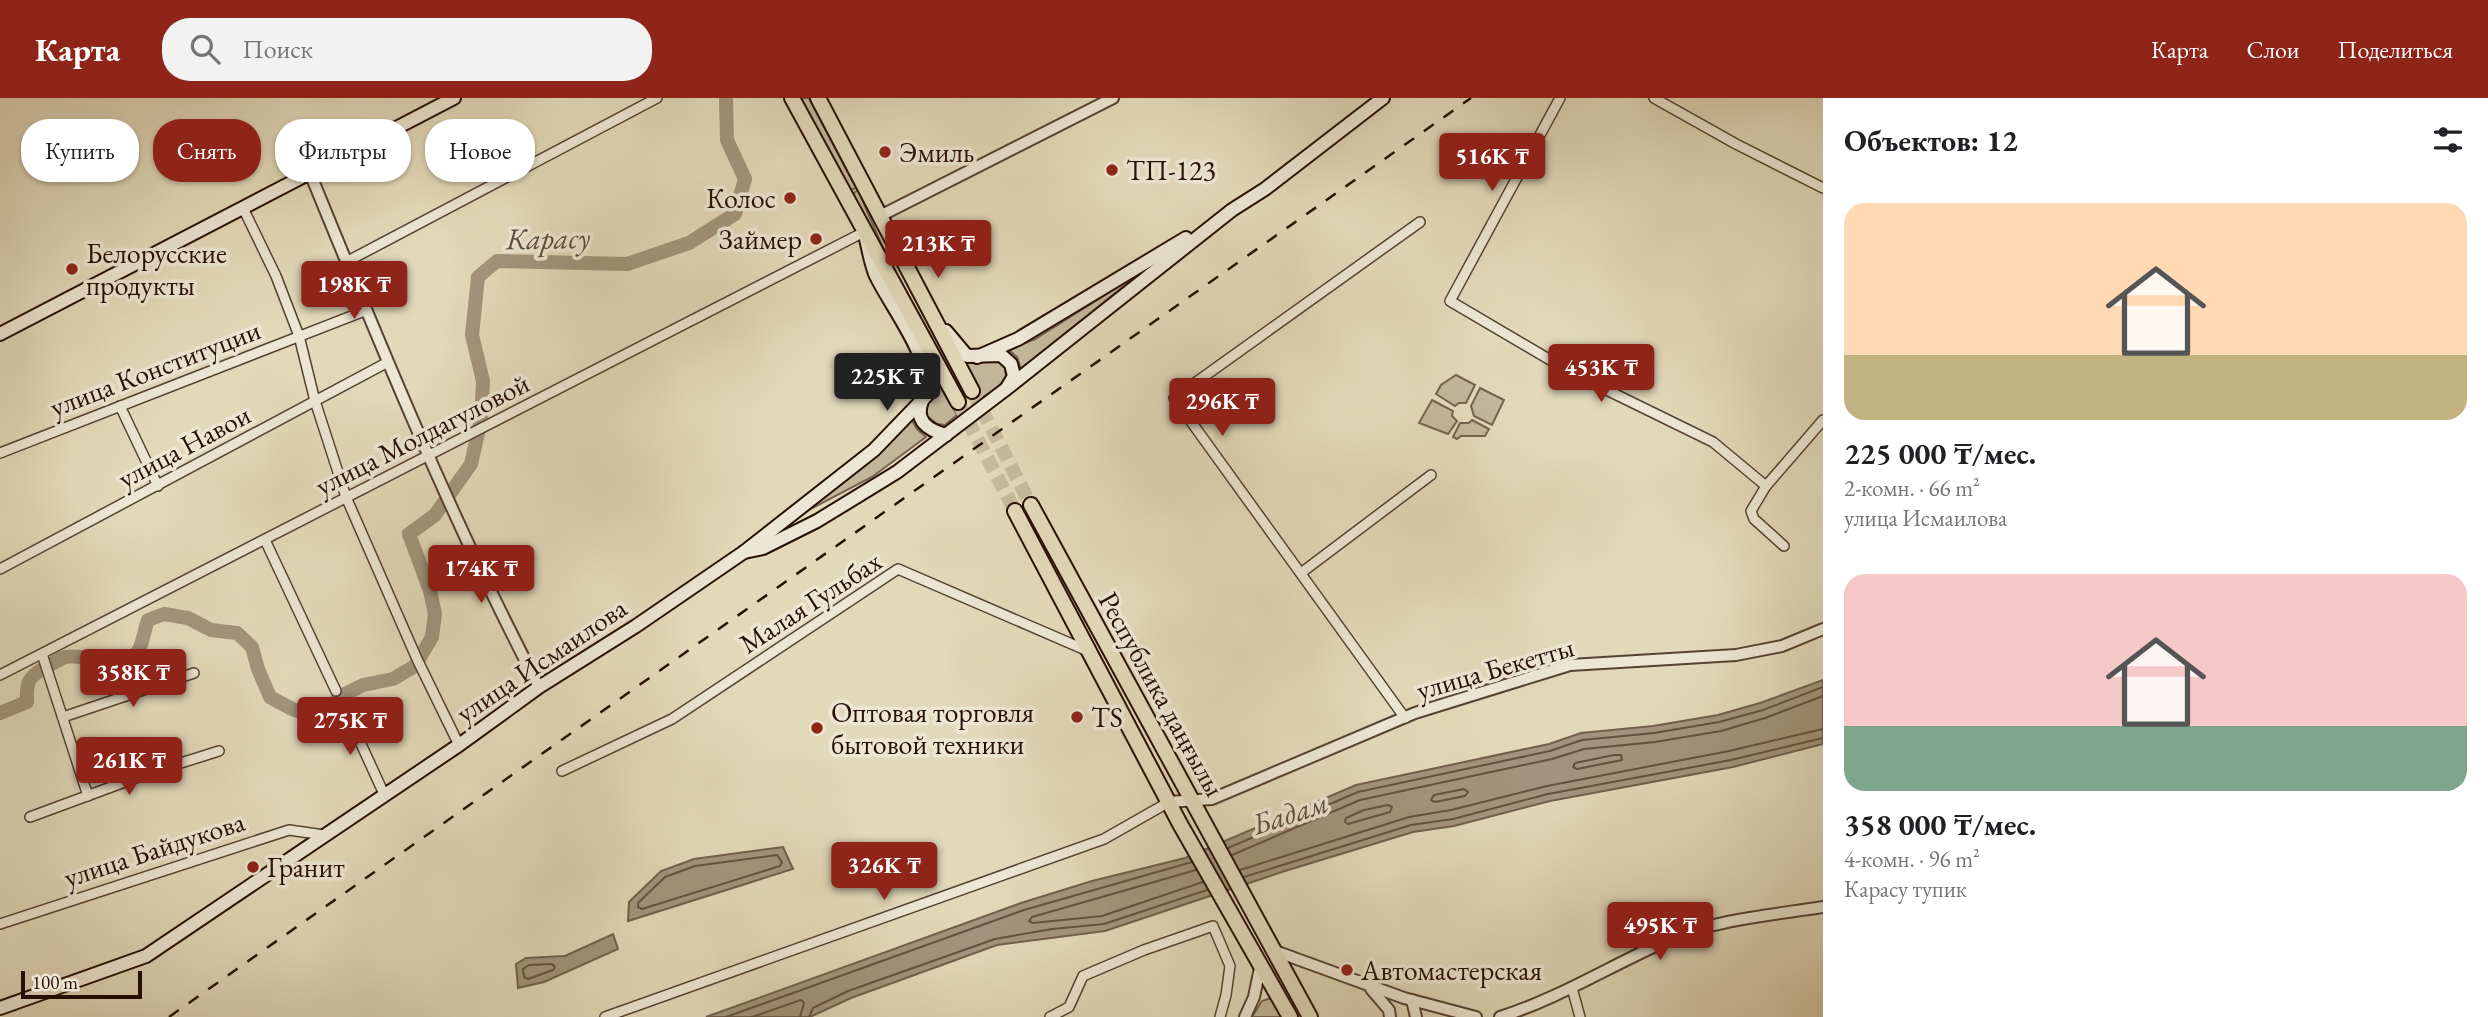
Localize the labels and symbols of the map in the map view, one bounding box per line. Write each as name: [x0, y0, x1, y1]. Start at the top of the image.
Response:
place label: Эмиль: [899, 134, 974, 170]
pin: 516K ₸: [1435, 134, 1549, 193]
marker: Эмиль: [877, 144, 893, 160]
place label: ТП-123: [1126, 152, 1216, 188]
marker: ТП-123: [1104, 162, 1120, 178]
place label: Колос: [706, 180, 776, 216]
marker: Колос: [782, 190, 798, 206]
water label: Карасу: [505, 218, 590, 258]
pin: 213K ₸: [881, 220, 995, 280]
place label: Займер: [719, 221, 802, 257]
marker: Займер: [808, 231, 824, 247]
place label: Белорусские продукты: [86, 235, 227, 303]
marker: Белорусские продукты: [64, 261, 80, 277]
pin: 198K ₸: [297, 262, 411, 321]
street label: улица Конституции: [45, 311, 266, 425]
pin: 453K ₸: [1544, 344, 1658, 404]
pin: 225K ₸: [830, 354, 944, 413]
street label: улица Молдагуловой: [309, 364, 535, 503]
pin: 296K ₸: [1165, 378, 1279, 438]
street label: улица Навои: [111, 396, 257, 496]
street label: Малая Гульбах: [732, 543, 888, 661]
pin: 174K ₸: [424, 546, 538, 605]
street label: Республика даңғылы: [1091, 585, 1233, 803]
street label: улица Исмаилова: [449, 589, 634, 730]
street label: улица Бекетты: [1412, 628, 1578, 708]
pin: 358K ₸: [76, 650, 190, 709]
place label: Оптовая торговля бытовой техники: [831, 694, 1034, 762]
pin: 275K ₸: [293, 698, 407, 757]
place label: TS: [1091, 699, 1123, 735]
marker: TS: [1069, 709, 1085, 725]
marker: Оптовая торговля бытовой техники: [809, 720, 825, 736]
pin: 261K ₸: [72, 738, 186, 797]
water label: Бадам: [1246, 782, 1333, 844]
street label: улица Байдукова: [59, 803, 250, 895]
pin: 326K ₸: [827, 842, 941, 902]
place label: Гранит: [267, 849, 345, 885]
marker: Гранит: [245, 859, 261, 875]
pin: 495K ₸: [1603, 902, 1717, 962]
place label: Автомастерская: [1360, 952, 1542, 988]
marker: Автомастерская: [1339, 962, 1355, 978]
scale bar: [21, 968, 142, 1000]

